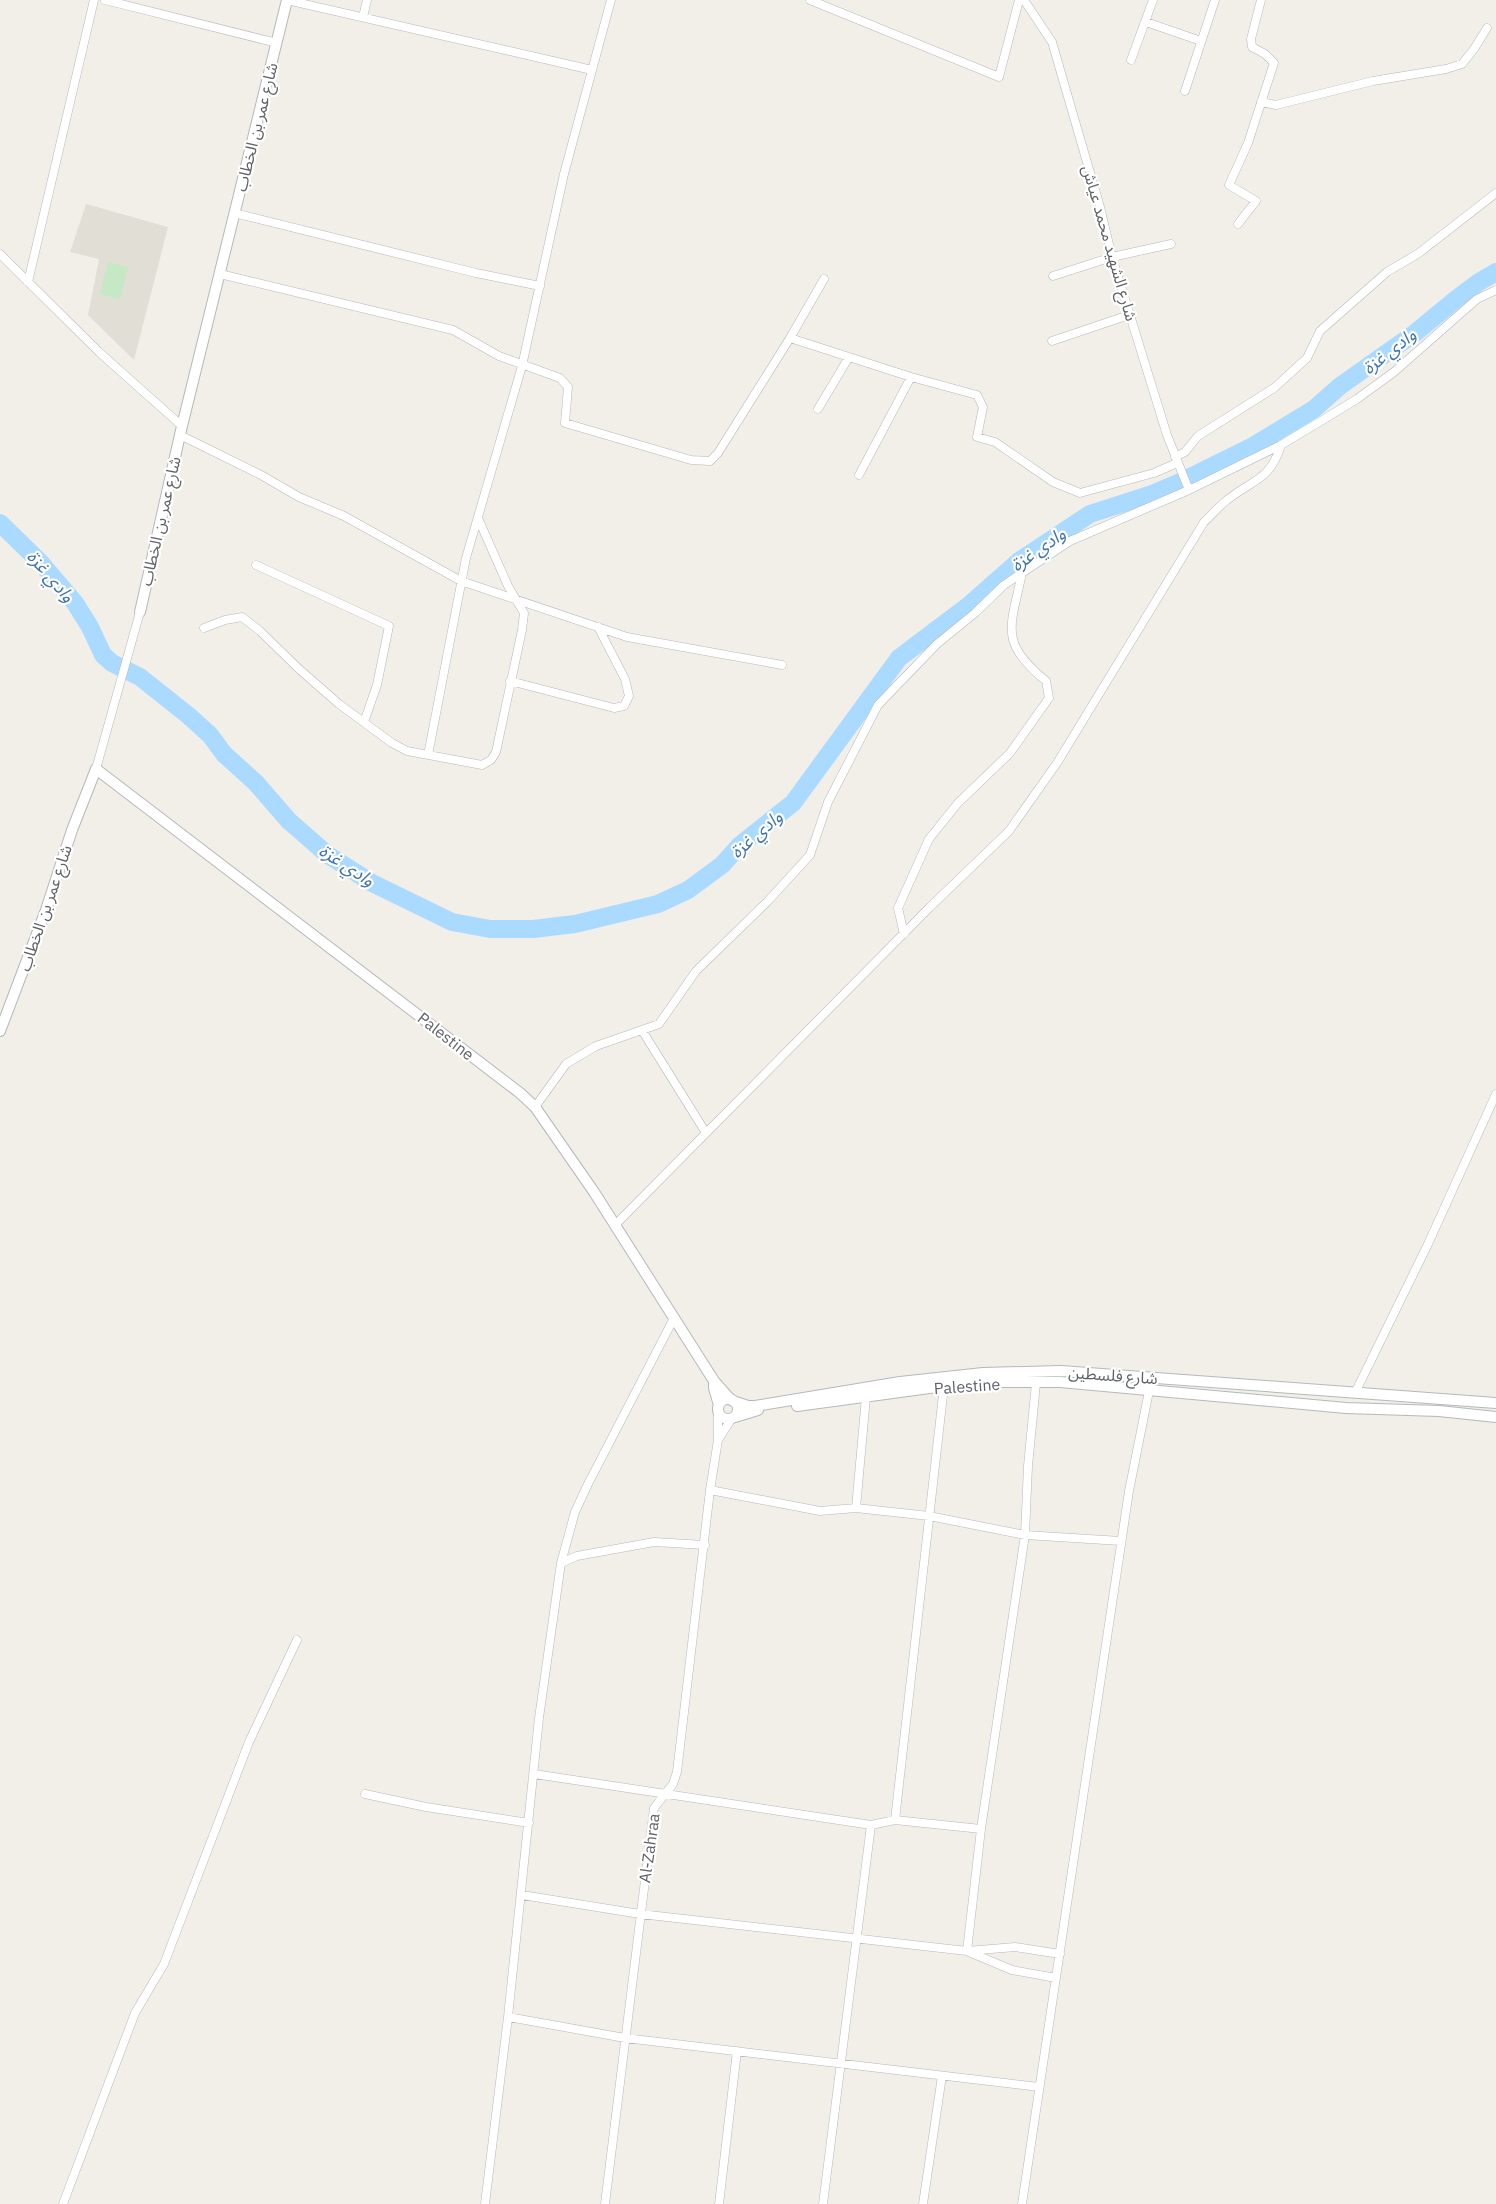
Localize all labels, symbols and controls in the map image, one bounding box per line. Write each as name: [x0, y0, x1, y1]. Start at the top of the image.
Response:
street label: شارع عمر بن الخطاب: [230, 60, 285, 194]
street label: شارع الشهيد محمد عياش: [1075, 163, 1142, 324]
water label: وادي غزة: [1358, 323, 1422, 382]
street label: شارع عمر بن الخطاب: [135, 454, 188, 588]
water label: وادي غزة: [1006, 522, 1072, 579]
water label: وادي غزة: [20, 545, 80, 609]
water label: وادي غزة: [725, 805, 789, 865]
water label: وادي غزة: [313, 839, 379, 894]
street label: شارع عمر بن الخطاب: [14, 842, 79, 975]
street label: Palestine: [414, 1008, 478, 1064]
street label: شارع فلسطين: [1067, 1362, 1158, 1391]
street label: Palestine: [933, 1374, 1001, 1398]
street label: Al-Zahraa: [634, 1812, 664, 1884]

